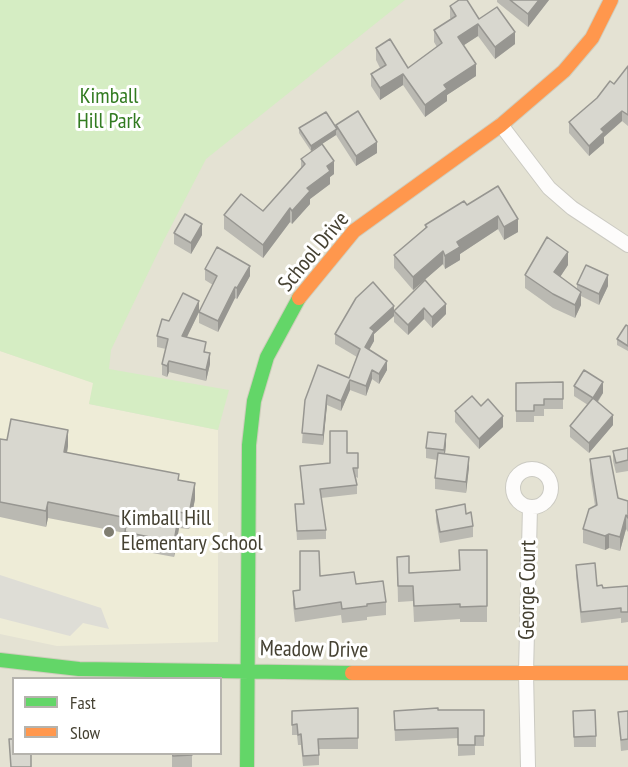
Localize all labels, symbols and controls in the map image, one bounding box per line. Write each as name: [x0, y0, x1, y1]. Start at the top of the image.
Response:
park label: Kimball Hill Park: [77, 84, 141, 136]
street label: School Drive: [273, 207, 355, 297]
place label: Kimball Hill Elementary School: [121, 506, 263, 558]
marker: Kimball Hill Elementary School: [102, 525, 116, 539]
street label: George Court: [514, 540, 542, 640]
street label: Meadow Drive: [260, 636, 368, 664]
legend: [12, 677, 222, 755]
text: Fast: [70, 691, 96, 714]
text: Slow: [70, 721, 100, 744]

